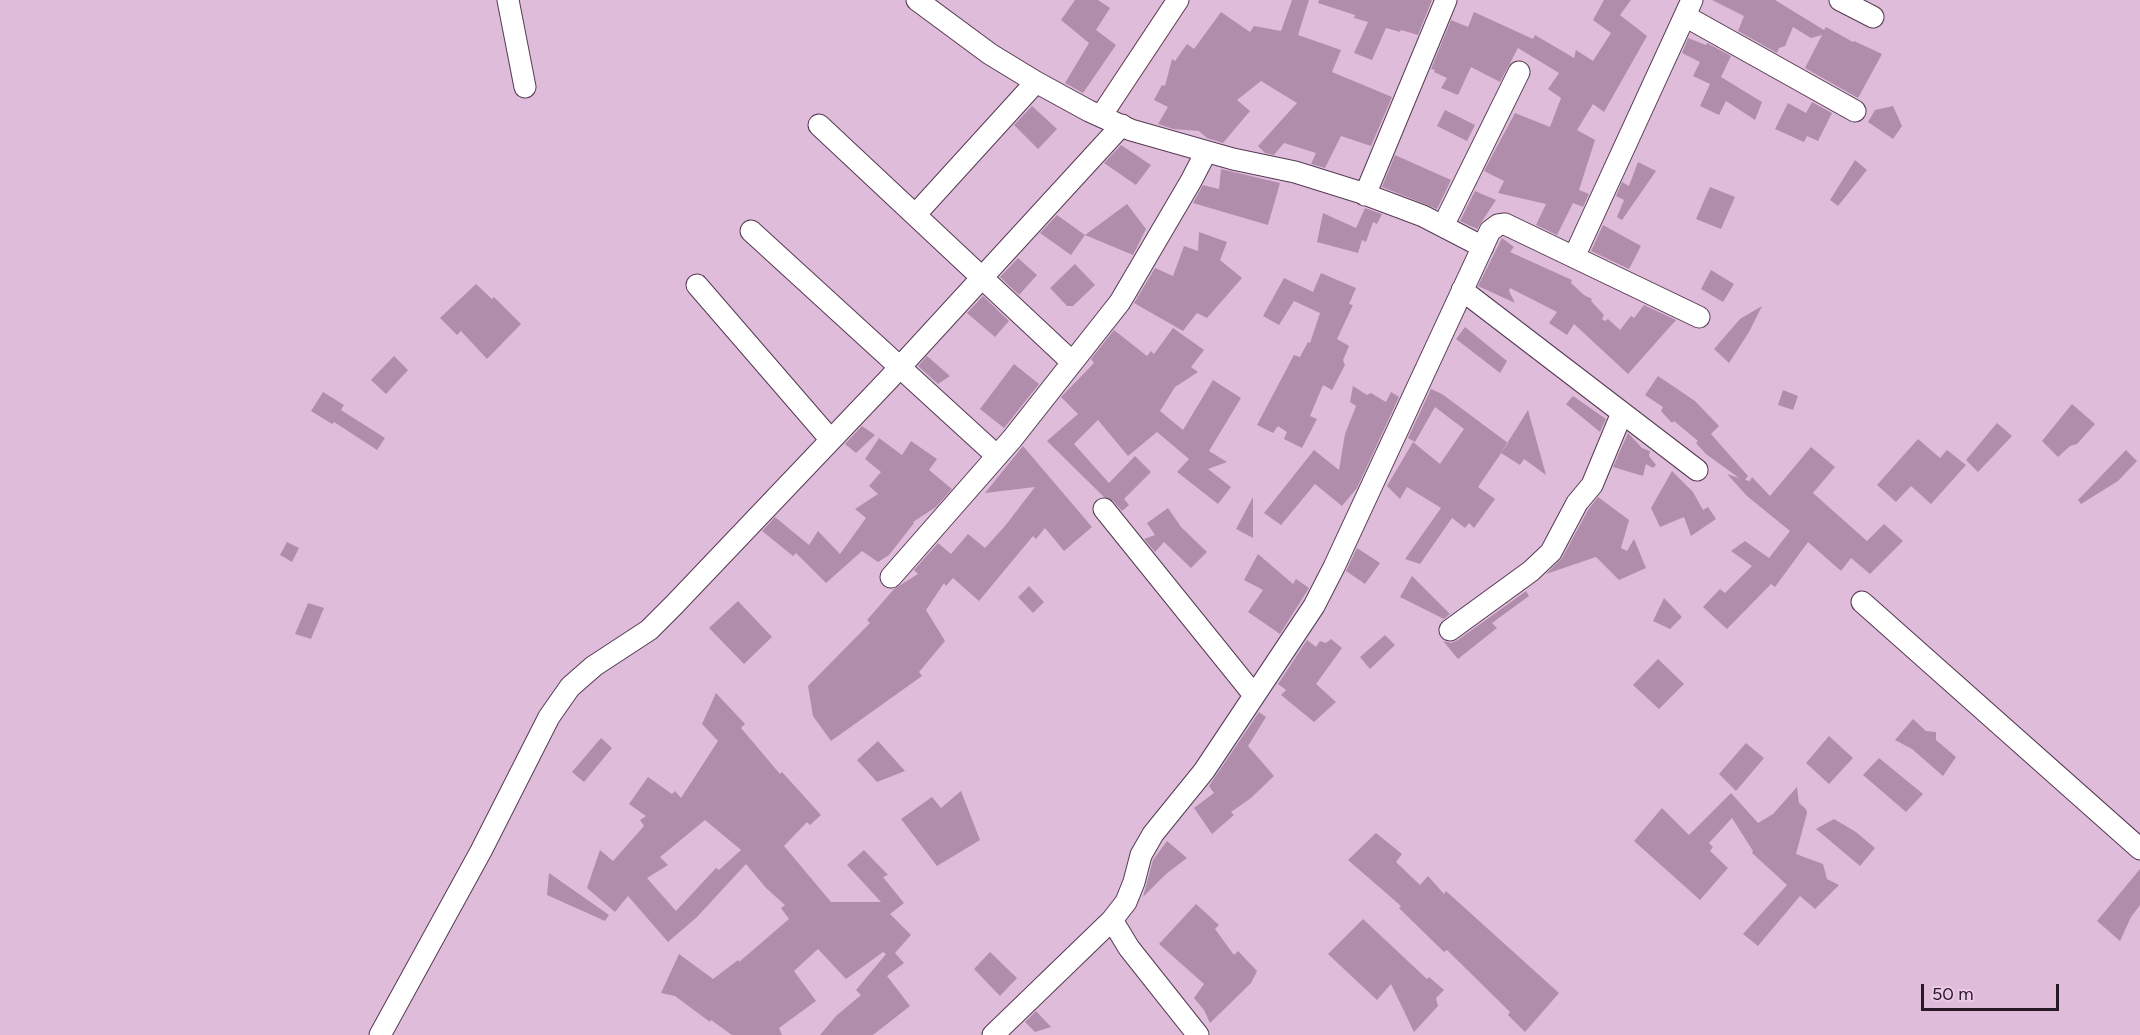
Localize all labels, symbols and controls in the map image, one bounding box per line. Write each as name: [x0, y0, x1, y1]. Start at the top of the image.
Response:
scale bar: [1924, 972, 2062, 1010]
text: 50 m: [1932, 983, 1974, 1005]

